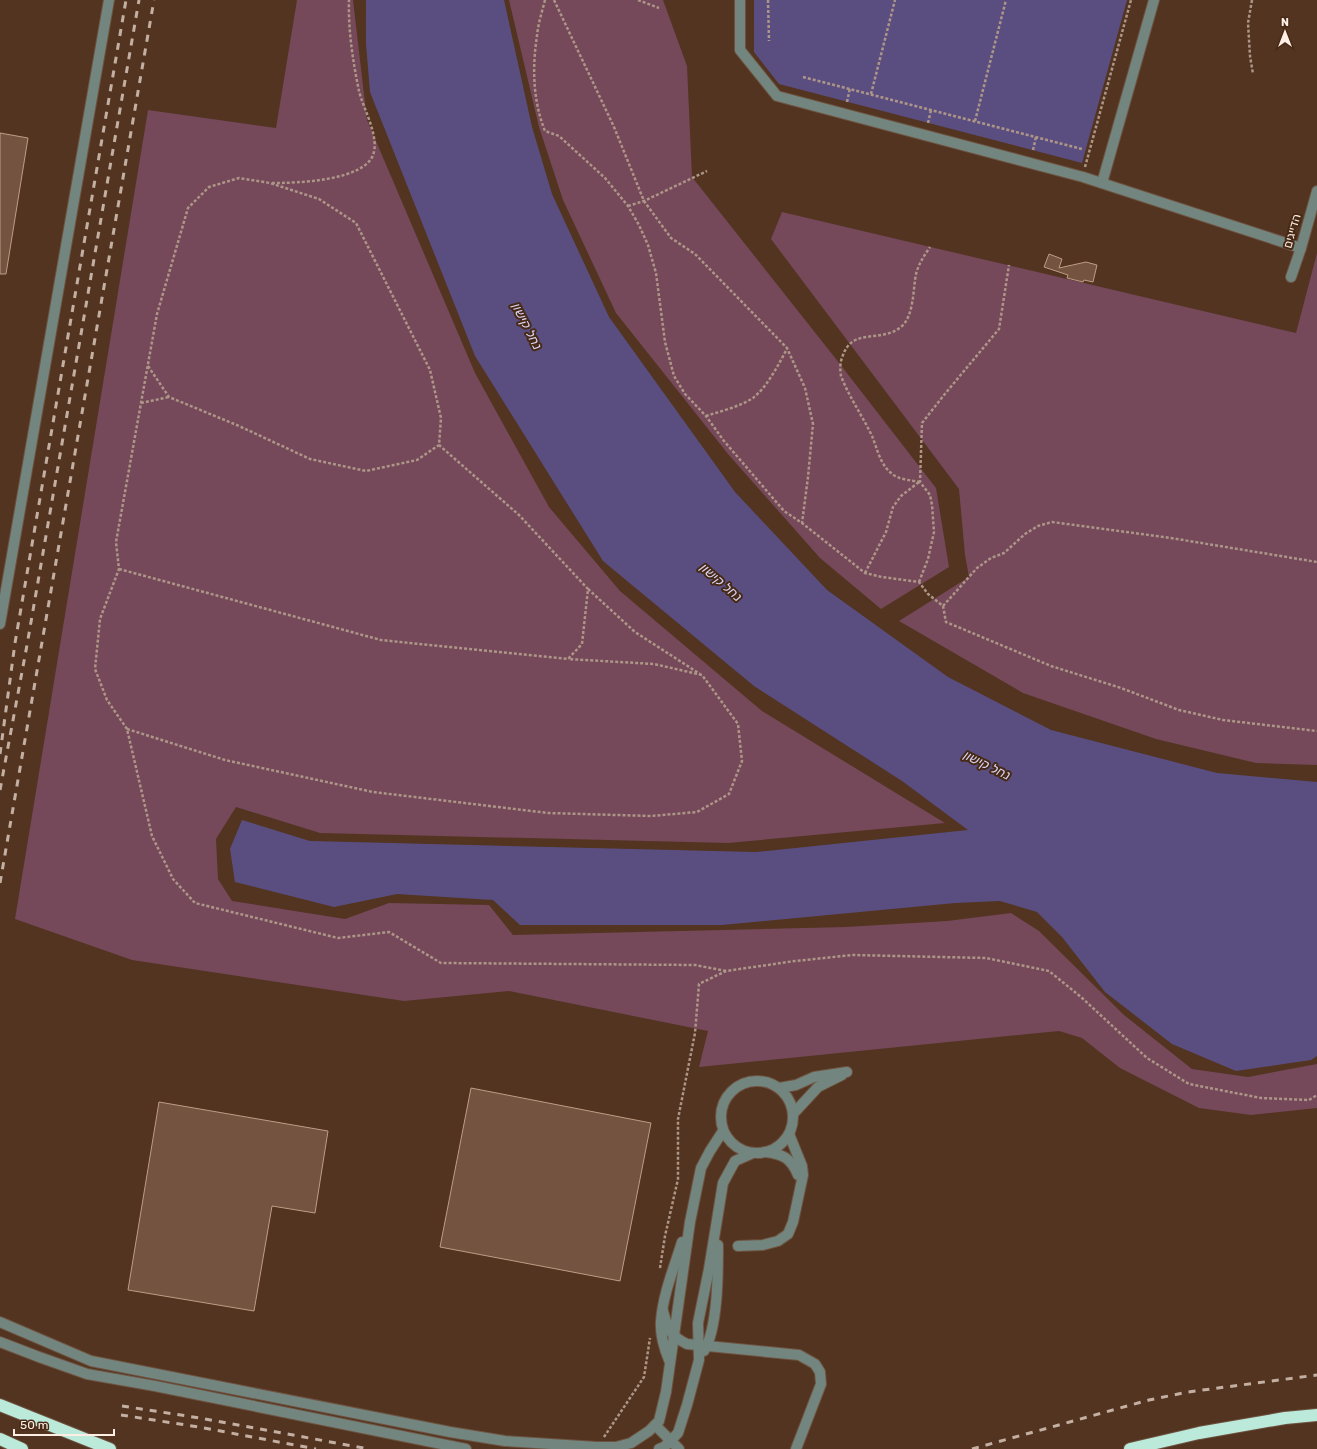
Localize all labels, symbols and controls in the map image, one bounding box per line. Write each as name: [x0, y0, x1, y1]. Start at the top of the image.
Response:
north arrow: [1265, 12, 1305, 52]
text: N: [1281, 16, 1289, 29]
street label: הדייגים: [1280, 212, 1304, 250]
water label: נחל קישון: [508, 300, 545, 352]
water label: נחל קישון: [696, 560, 745, 605]
water label: נחל קישון: [961, 747, 1013, 784]
scale bar: [14, 1411, 114, 1437]
text: 50 m: [20, 1418, 48, 1432]

